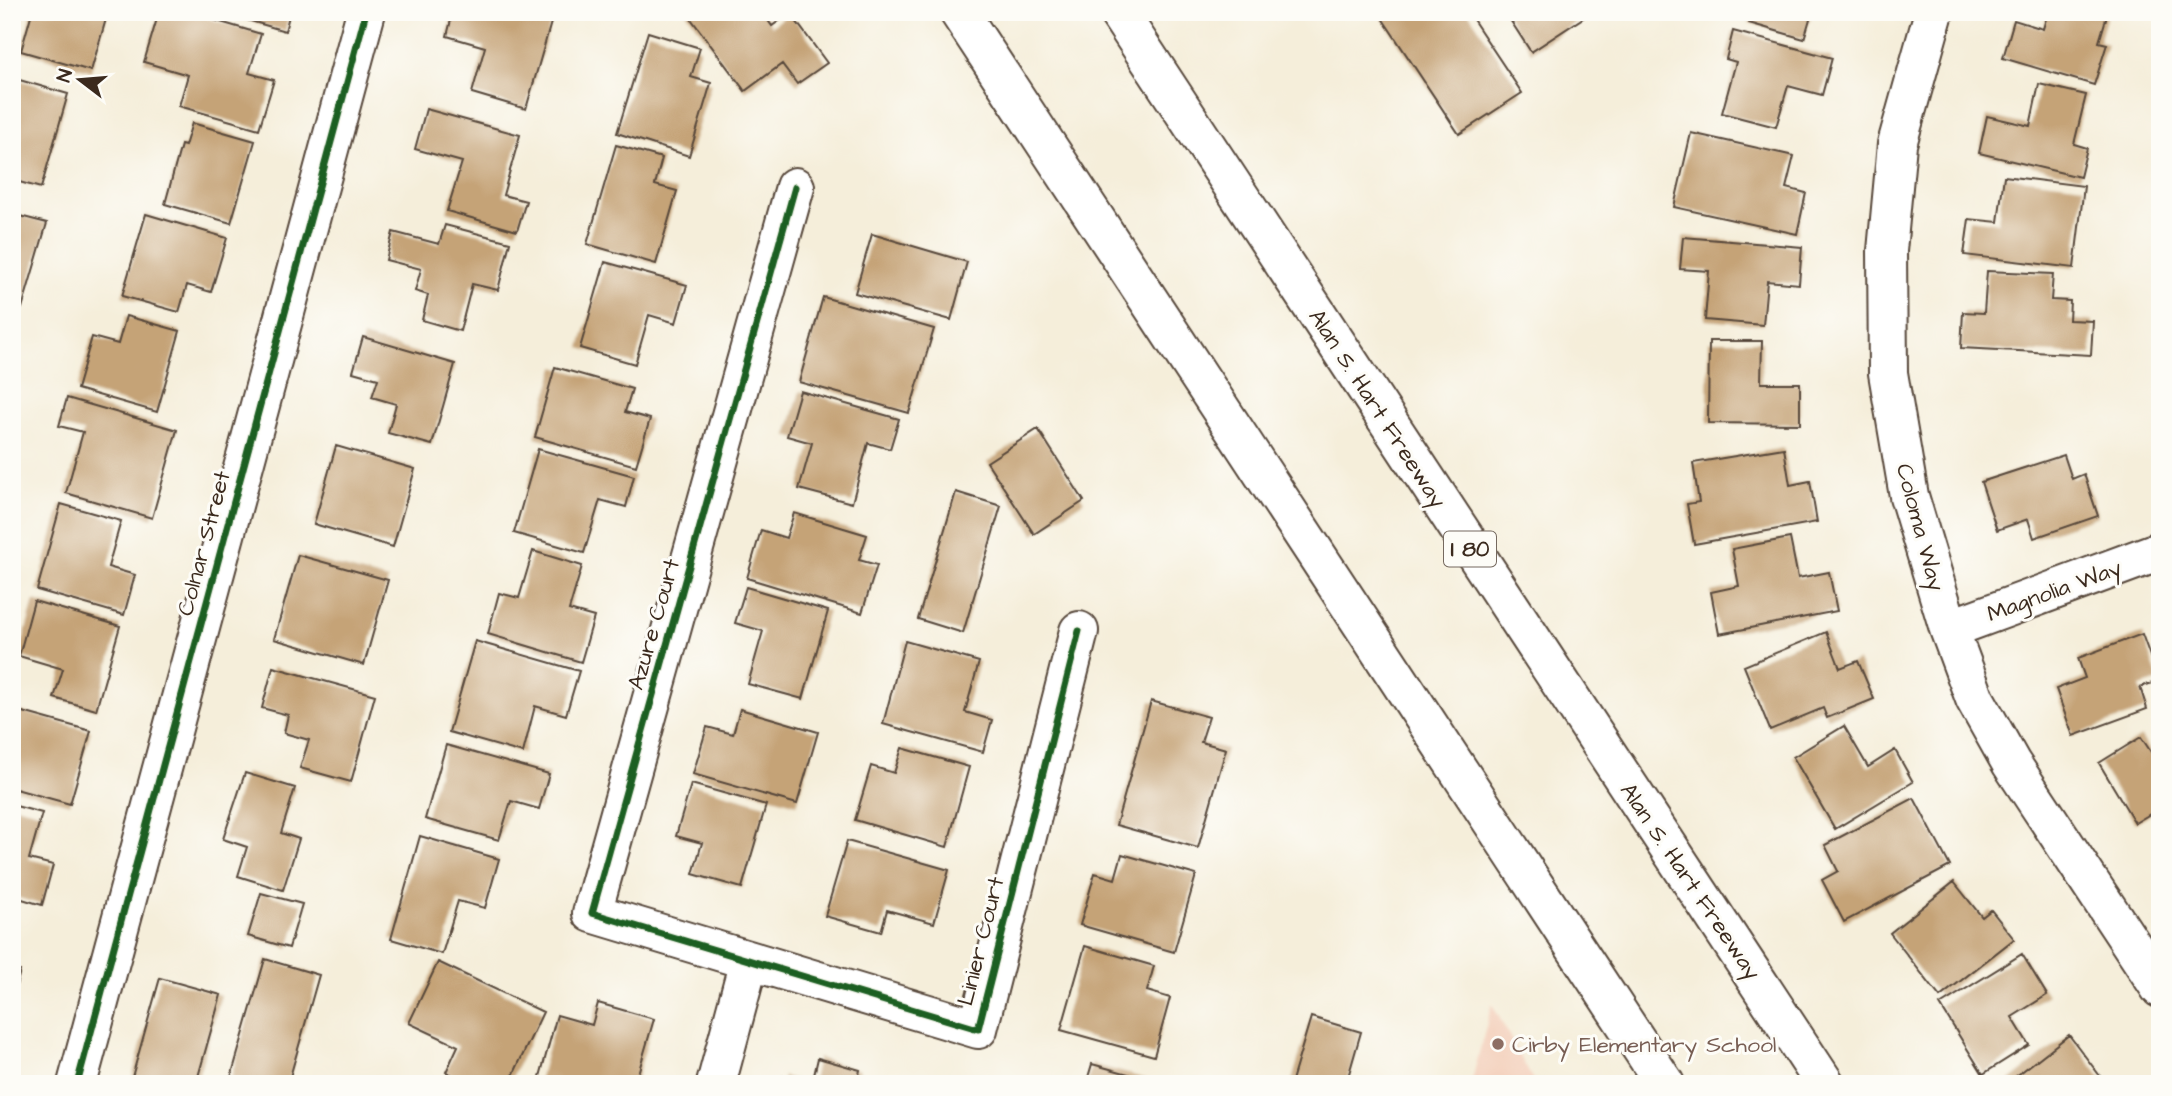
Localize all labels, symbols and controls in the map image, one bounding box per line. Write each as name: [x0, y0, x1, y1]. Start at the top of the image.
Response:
north arrow: [46, 46, 116, 116]
text: N: [50, 66, 80, 85]
street label: Alan S. Hart Freeway: [1300, 303, 1454, 515]
street label: Coloma Way: [1887, 460, 1952, 595]
street label: Colnar Street: [169, 467, 239, 619]
road number: I 80: [1444, 532, 1496, 566]
street label: Magnolia Way: [1983, 552, 2127, 631]
street label: Azure Court: [620, 554, 688, 694]
street label: Alan S. Hart Freeway: [1611, 777, 1768, 987]
street label: Linier Court: [950, 873, 1013, 1009]
place label: Cirby Elementary School: [1512, 1029, 1776, 1062]
marker: Cirby Elementary School: [1490, 1036, 1506, 1052]

